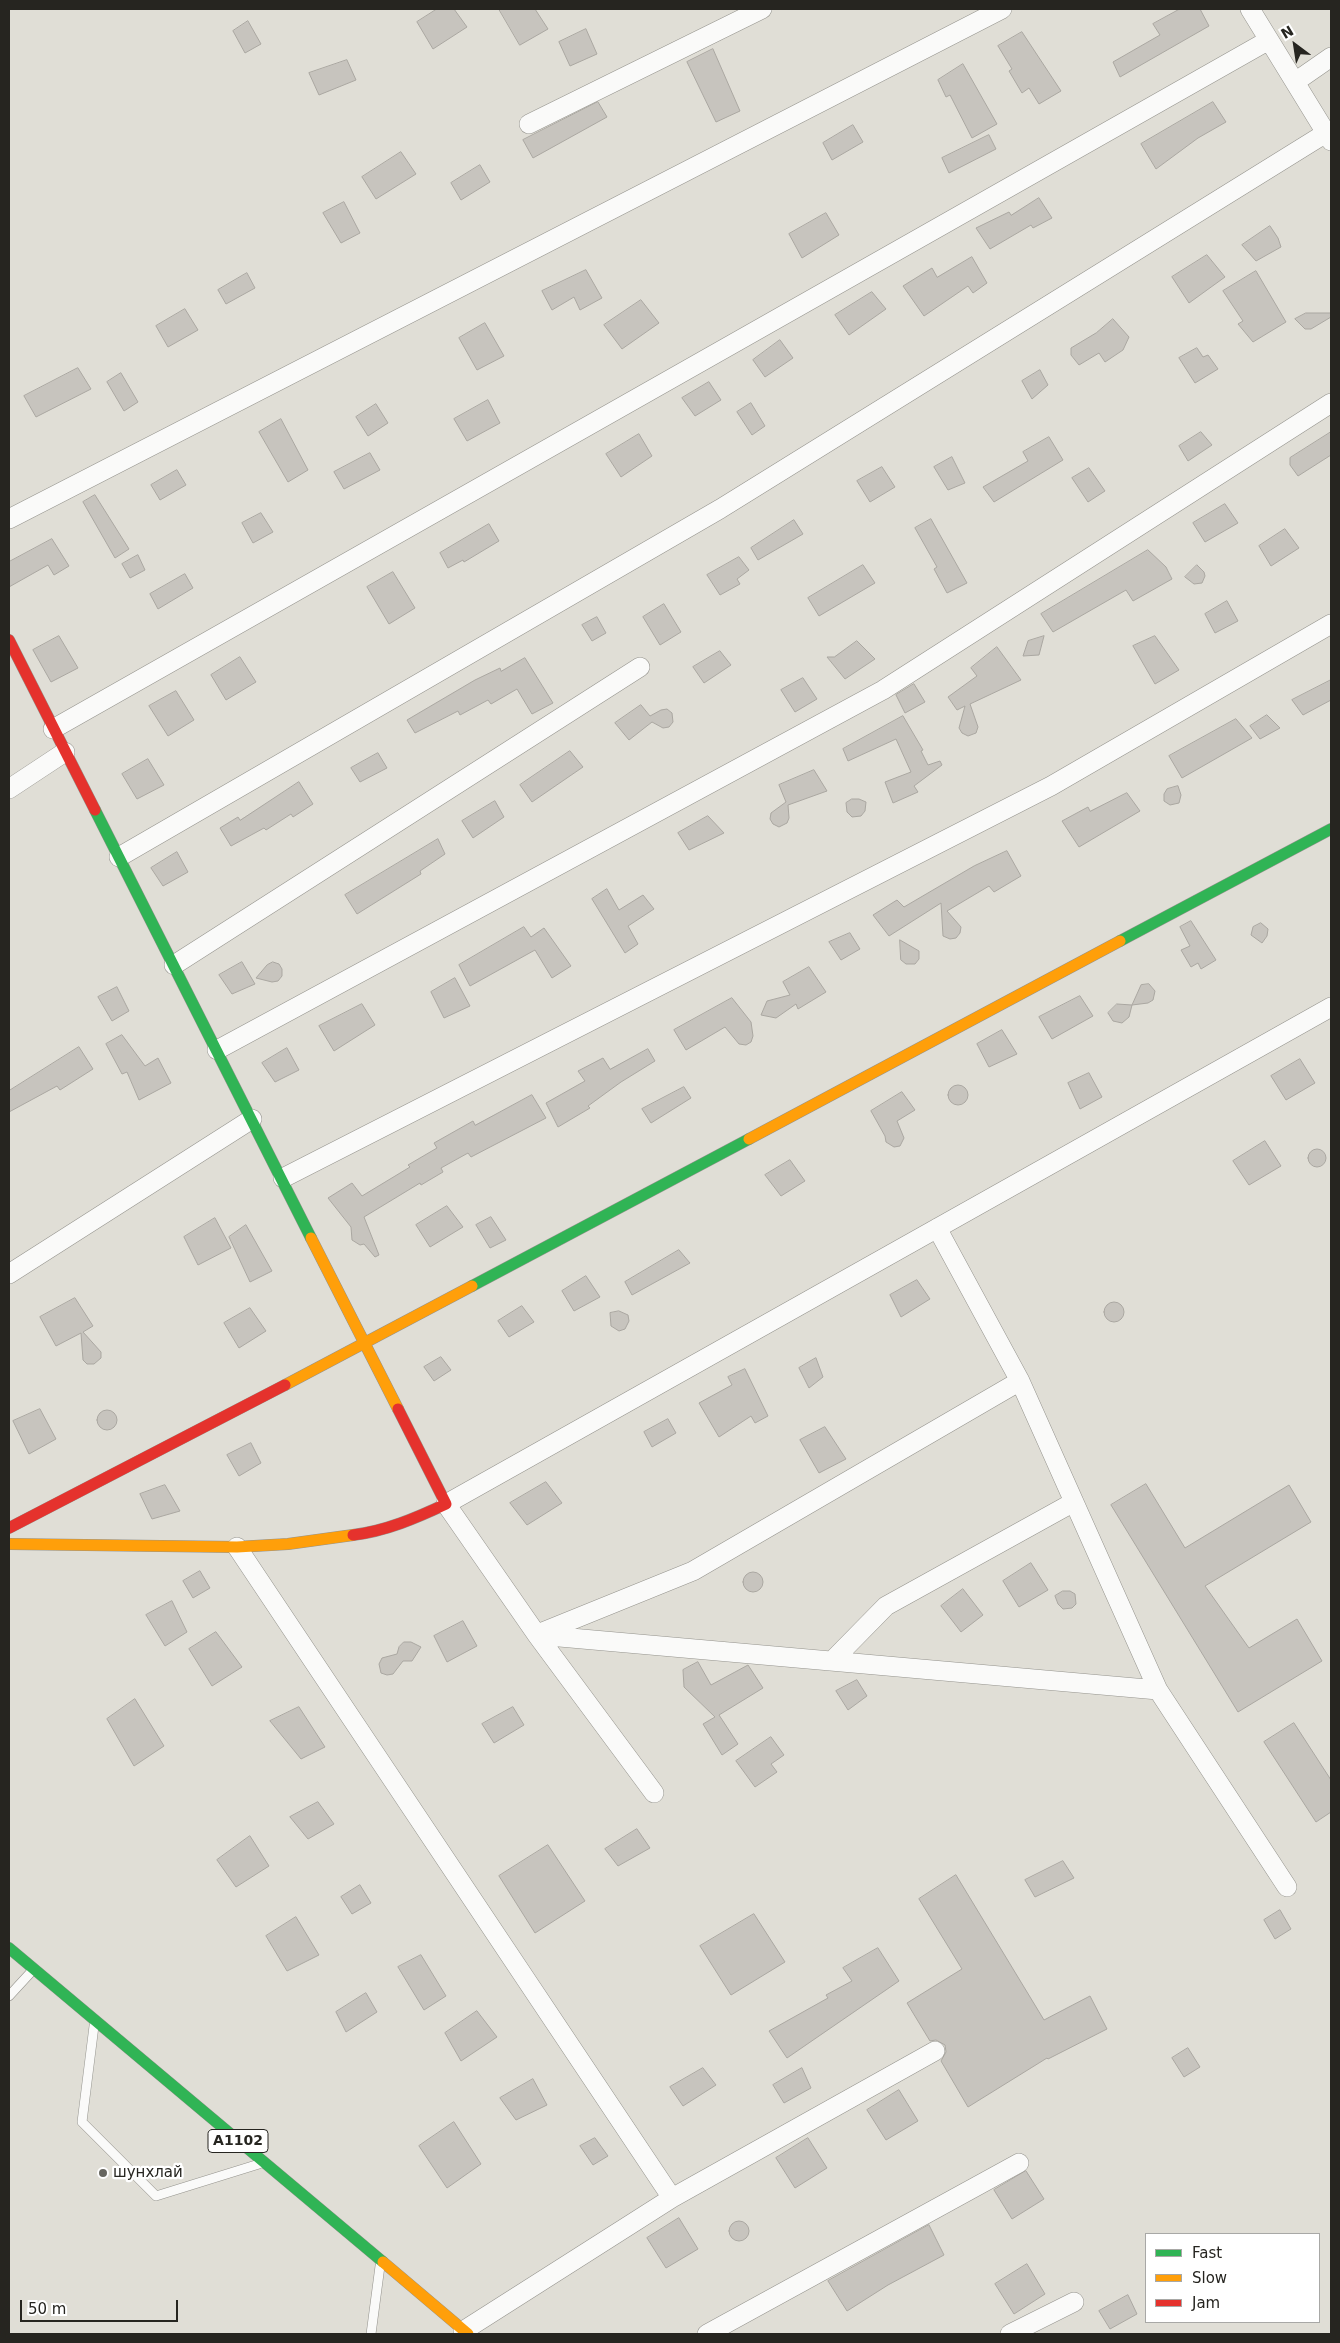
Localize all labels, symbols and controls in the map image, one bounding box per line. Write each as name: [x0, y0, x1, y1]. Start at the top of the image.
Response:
north arrow: [1270, 20, 1320, 70]
text: N: [1278, 22, 1296, 42]
road number: A1102: [208, 2130, 268, 2152]
place label: шунхлай: [113, 2164, 183, 2182]
marker: шунхлай: [97, 2167, 109, 2179]
legend: [1145, 2233, 1320, 2323]
text: Fast: [1192, 2244, 1222, 2262]
text: Slow: [1192, 2269, 1227, 2287]
scale bar: [22, 2290, 180, 2322]
text: Jam: [1192, 2294, 1220, 2312]
text: 50 m: [28, 2300, 66, 2318]

